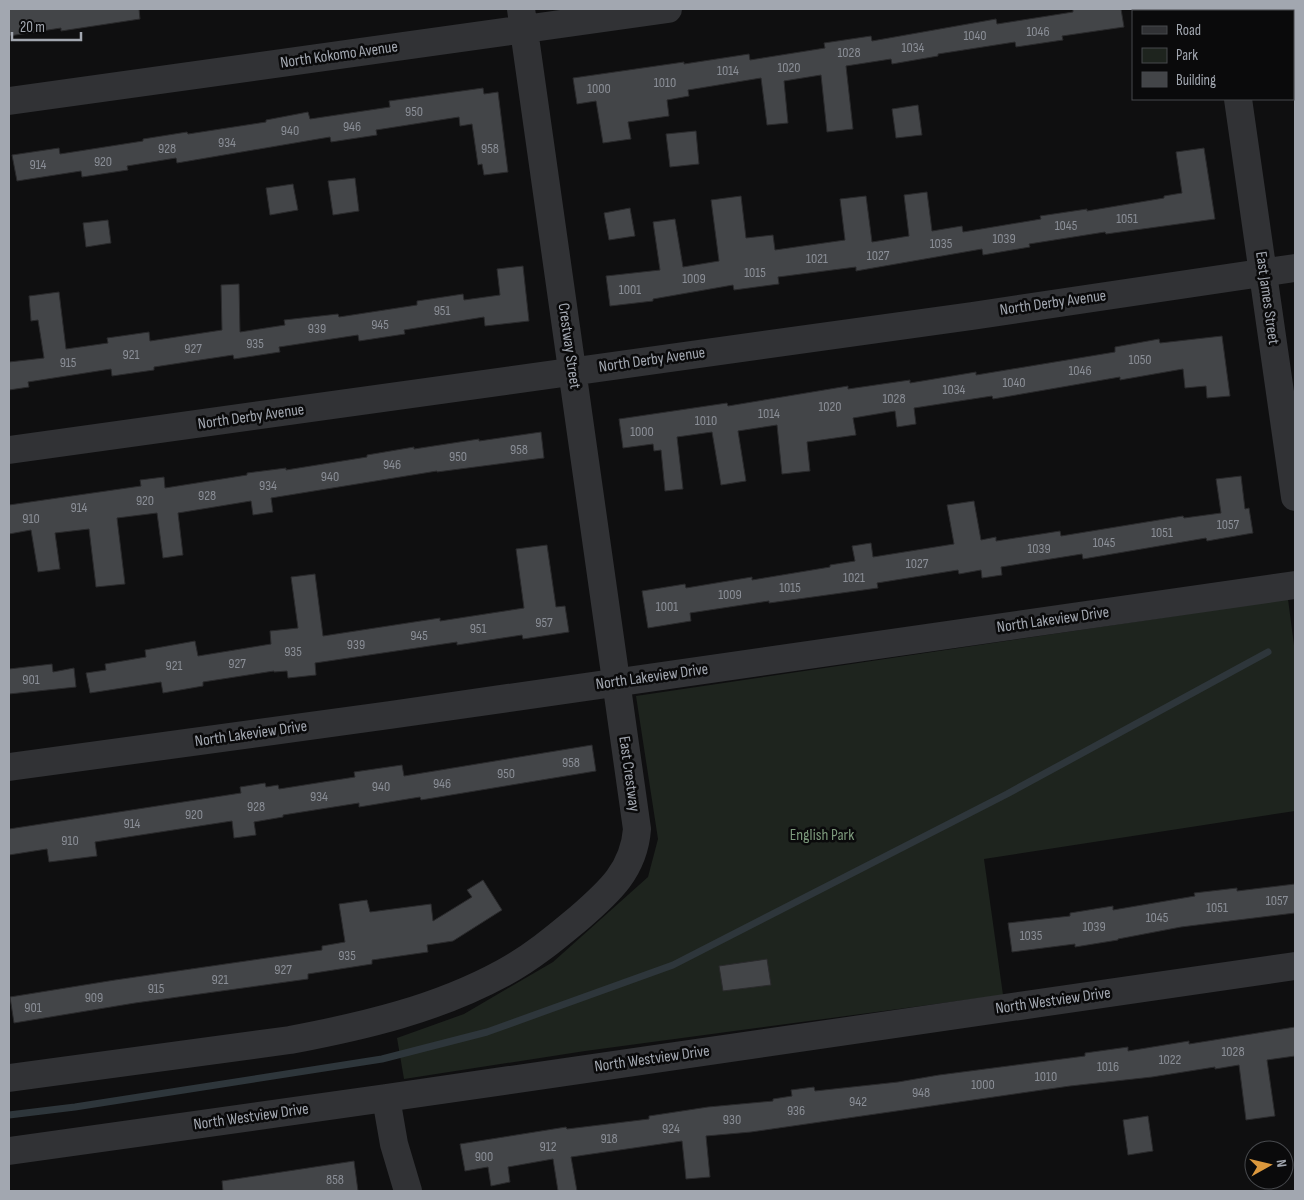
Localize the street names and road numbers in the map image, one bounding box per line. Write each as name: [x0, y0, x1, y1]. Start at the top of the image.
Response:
street label: North Kokomo Avenue: [279, 37, 399, 73]
street label: East James Street: [1251, 250, 1283, 346]
street label: North Derby Avenue: [999, 286, 1107, 320]
street label: Crestway Street: [554, 302, 584, 390]
street label: North Derby Avenue: [598, 343, 706, 377]
street label: North Derby Avenue: [197, 400, 305, 434]
street label: North Lakeview Drive: [996, 603, 1110, 637]
street label: North Lakeview Drive: [595, 660, 709, 694]
street label: North Lakeview Drive: [194, 717, 308, 751]
street label: East Crestway: [614, 735, 644, 813]
street label: North Westview Drive: [994, 984, 1112, 1018]
street label: North Westview Drive: [593, 1042, 711, 1076]
street label: North Westview Drive: [192, 1100, 310, 1134]

